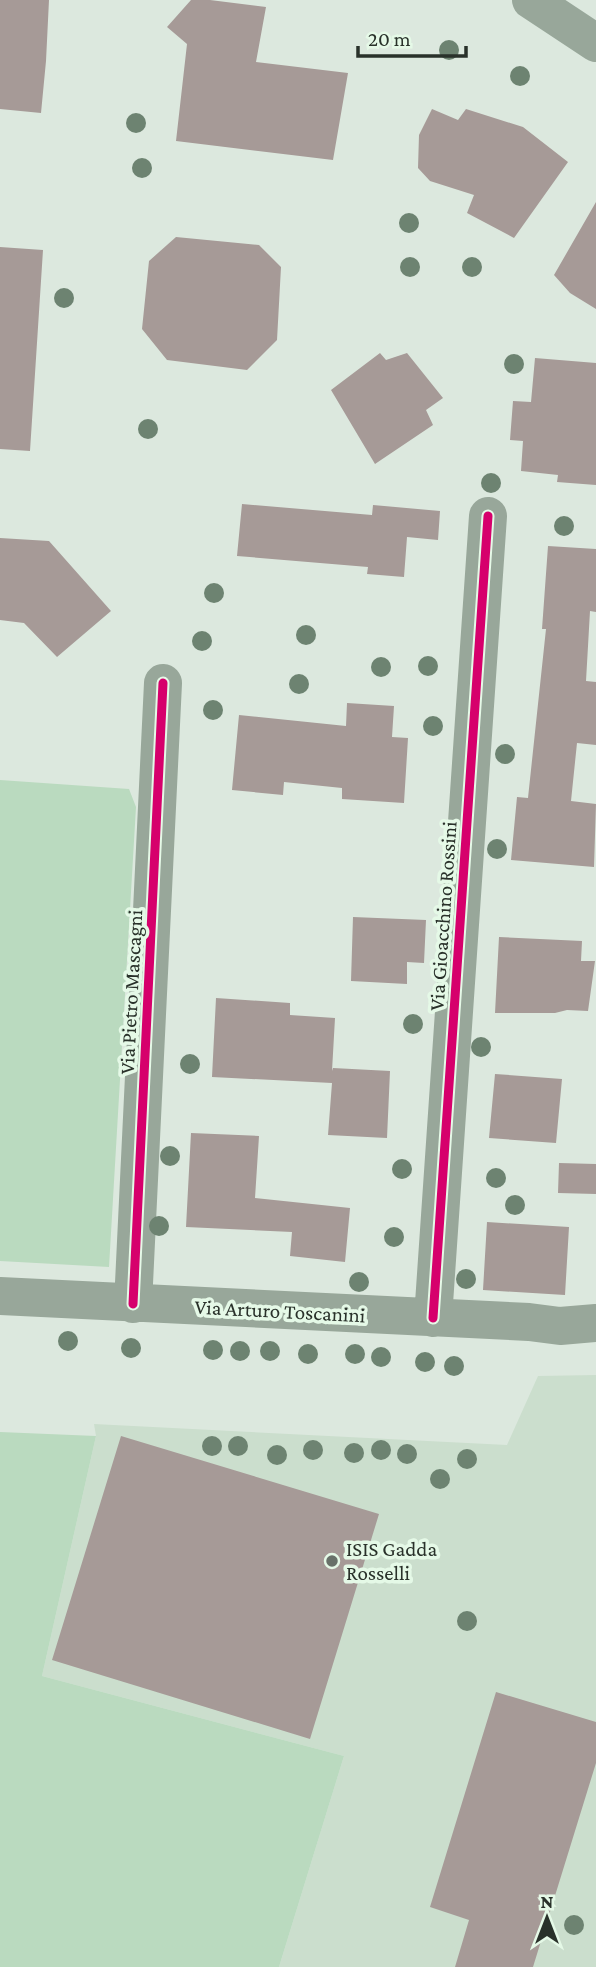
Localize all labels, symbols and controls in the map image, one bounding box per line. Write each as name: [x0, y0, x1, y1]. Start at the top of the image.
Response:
scale bar: [358, 14, 466, 58]
text: 20 m: [368, 27, 411, 51]
street label: Via Gioacchino Rossini: [424, 820, 462, 1012]
street label: Via Pietro Mascagni: [115, 908, 147, 1075]
street label: Via Arturo Toscanini: [194, 1295, 366, 1327]
place label: ISIS Gadda Rosselli: [346, 1537, 437, 1585]
marker: ISIS Gadda Rosselli: [324, 1553, 340, 1569]
north arrow: [512, 1883, 582, 1953]
text: N: [541, 1891, 554, 1912]

